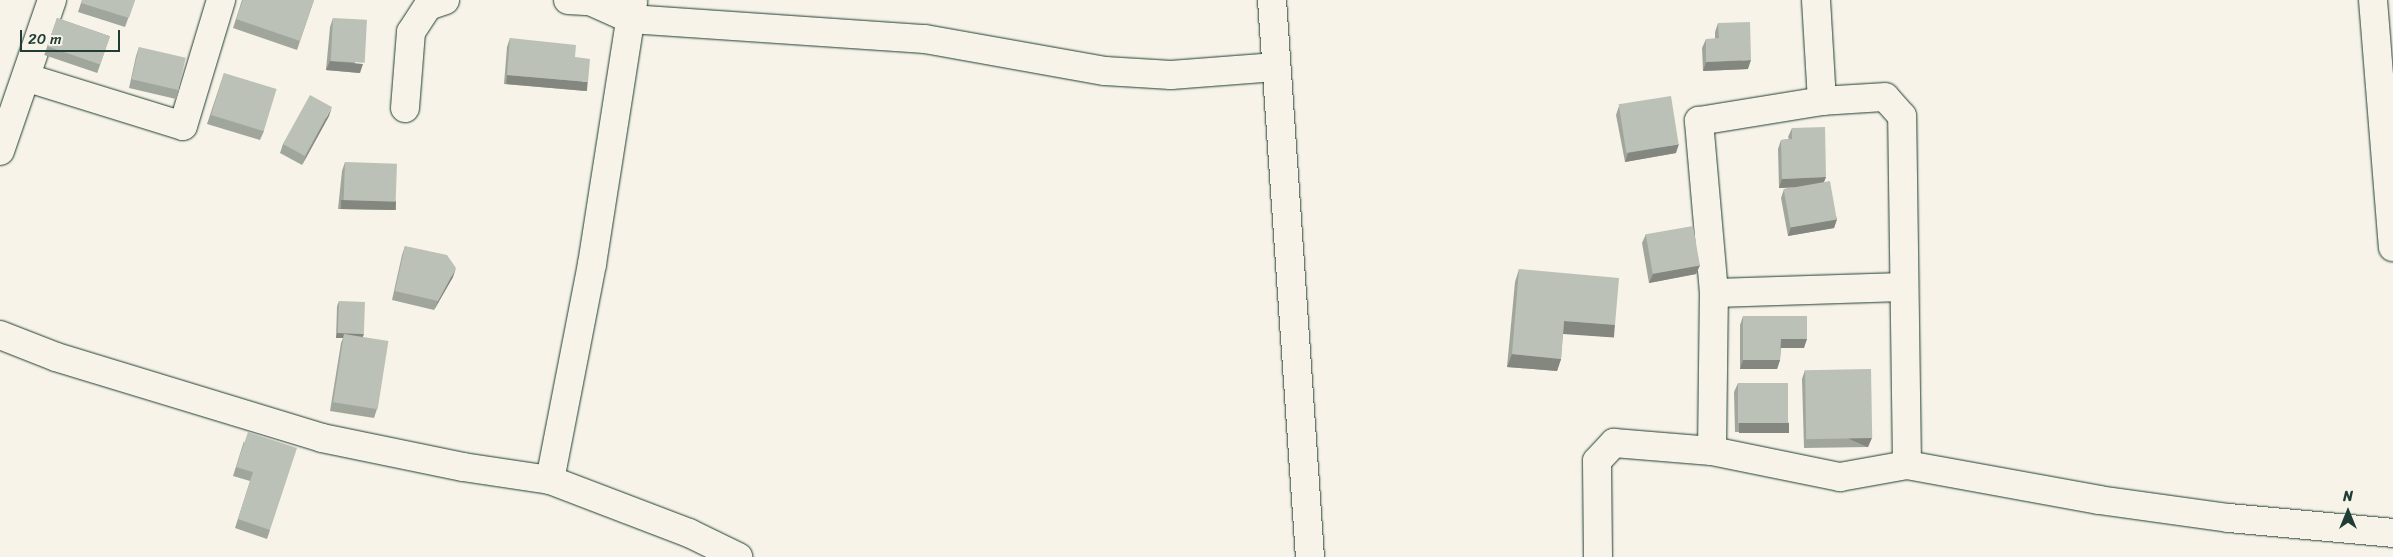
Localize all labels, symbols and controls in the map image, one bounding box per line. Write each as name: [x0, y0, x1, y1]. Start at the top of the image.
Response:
scale bar: [22, 20, 122, 52]
text: 20 m: [28, 26, 62, 52]
text: N: [2343, 484, 2353, 509]
north arrow: [2323, 487, 2373, 537]

